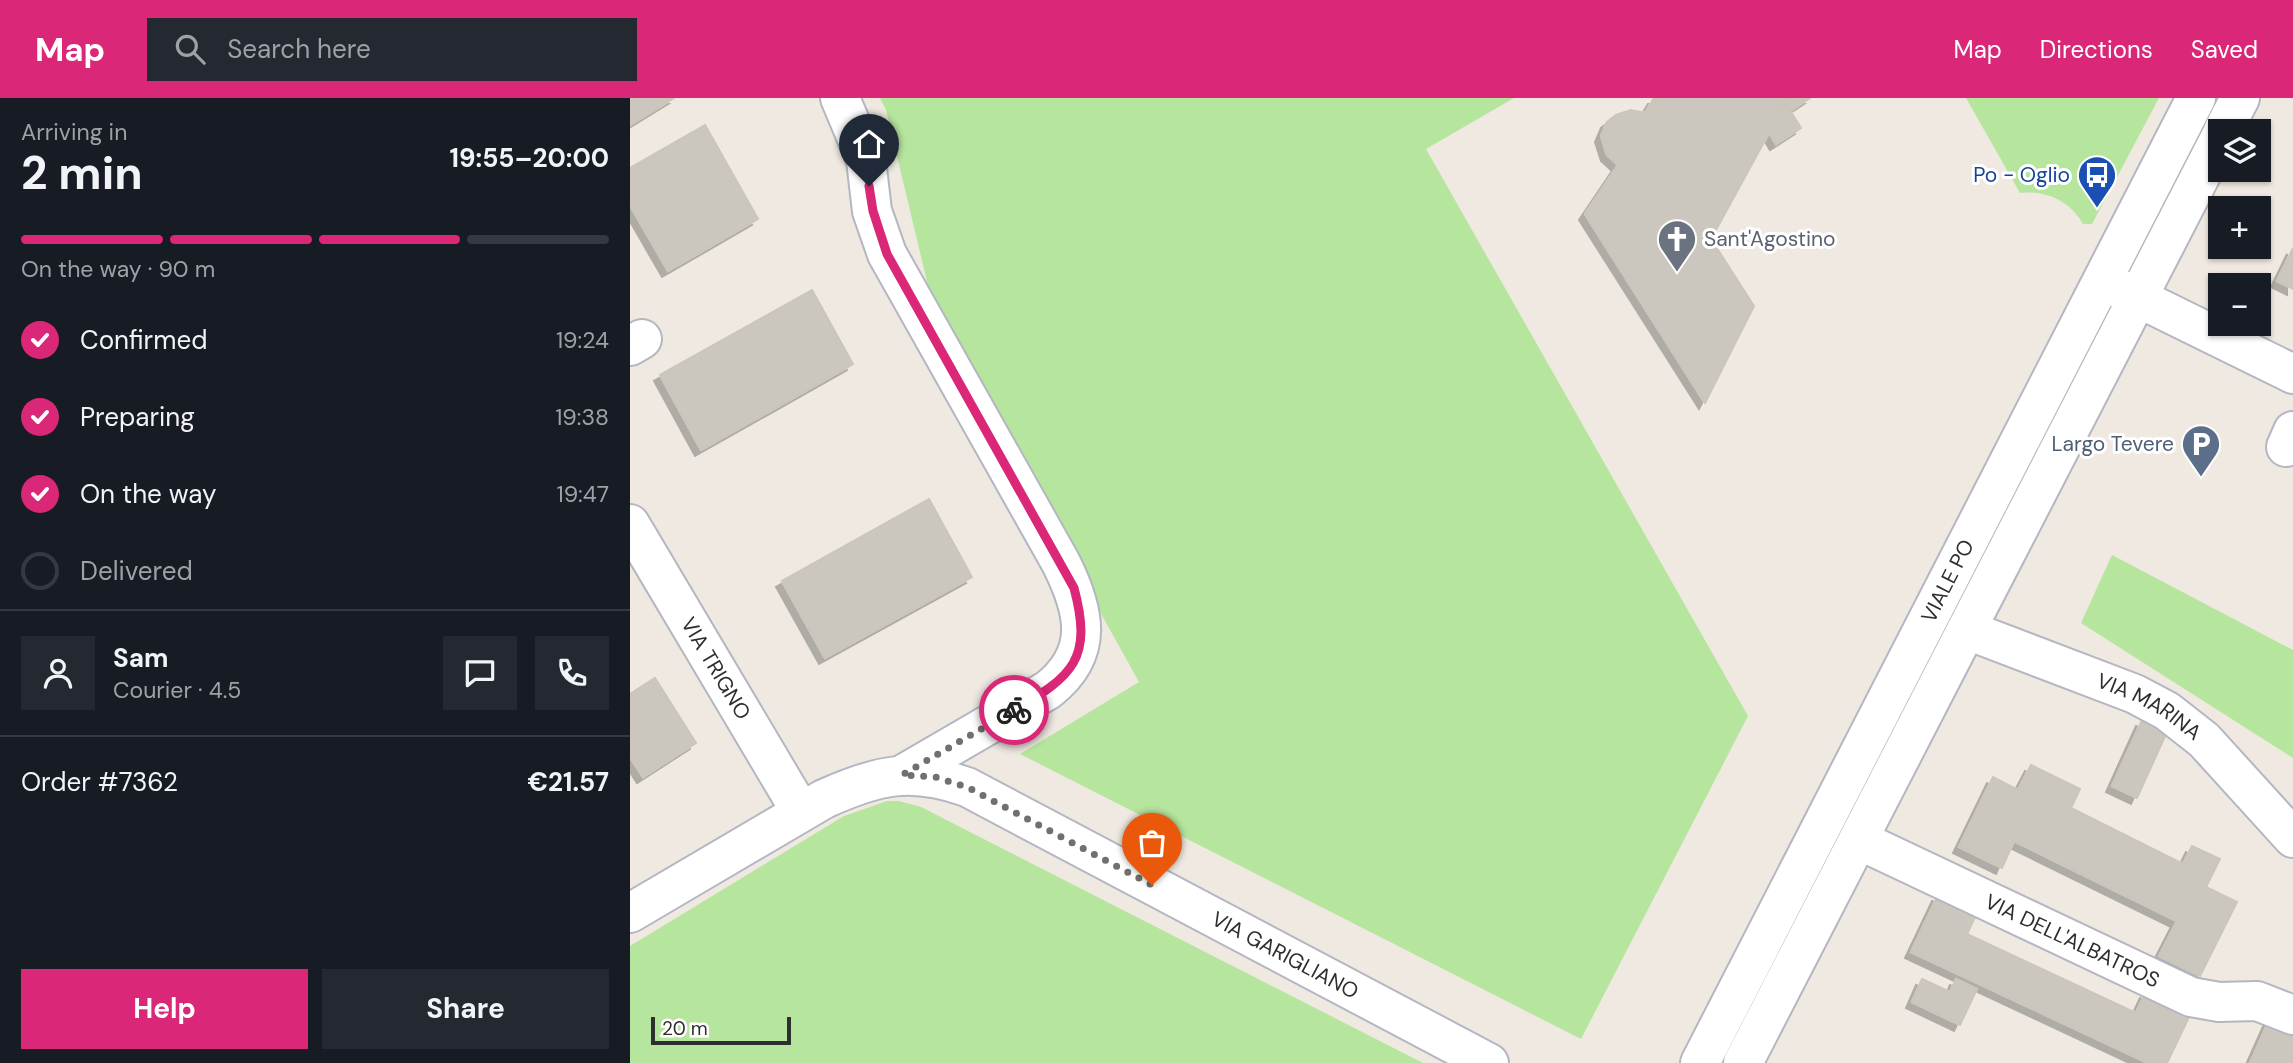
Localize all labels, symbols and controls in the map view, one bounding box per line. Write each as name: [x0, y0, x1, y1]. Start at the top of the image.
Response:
search box: [147, 18, 637, 81]
text: Map: [35, 28, 105, 71]
icon: search: [171, 30, 209, 68]
text: Search here: [227, 32, 371, 66]
text: Map: [1954, 34, 2002, 65]
text: Directions: [2040, 34, 2153, 65]
text: Saved: [2191, 34, 2258, 65]
pin: [839, 114, 899, 186]
text: Arriving in: [21, 117, 127, 147]
map controls: [2208, 119, 2271, 336]
button: layers: [2208, 119, 2271, 182]
icon: home: [850, 125, 888, 163]
text: 19:55–20:00: [450, 141, 609, 175]
text: 2 min: [21, 143, 143, 203]
bus stop icon: Po - Oglio: [2076, 154, 2118, 209]
place label: Po - Oglio: [1973, 161, 2070, 189]
button: +: [2208, 196, 2271, 259]
church icon: Sant'Agostino: [1656, 218, 1698, 273]
place label: Sant'Agostino: [1704, 225, 1836, 253]
text: On the way · 90 m: [21, 254, 215, 284]
button: −: [2208, 273, 2271, 336]
icon: check: [21, 321, 59, 359]
text: Confirmed: [80, 323, 207, 357]
text: 19:24: [556, 325, 609, 355]
icon: check: [21, 398, 59, 436]
text: Preparing: [80, 400, 195, 434]
text: 19:38: [555, 402, 609, 432]
parking icon: Largo Tevere: [2180, 423, 2222, 478]
place label: Largo Tevere: [2051, 430, 2174, 458]
icon: check: [21, 475, 59, 513]
text: On the way: [80, 477, 216, 511]
text: 19:47: [556, 479, 609, 509]
street label: VIALE PO: [1915, 535, 1981, 627]
text: Delivered: [80, 554, 193, 588]
street label: VIA TRIGNO: [675, 612, 757, 725]
button: person: [21, 636, 95, 710]
button: chat: [443, 636, 517, 710]
button: phone: [535, 636, 609, 710]
text: Sam: [113, 641, 168, 675]
street label: VIA MARINA: [2093, 667, 2207, 747]
text: Courier · 4.5: [113, 675, 241, 705]
courier: [979, 675, 1049, 745]
icon: bike: [995, 691, 1033, 729]
text: Order #7362: [21, 765, 178, 799]
text: €21.57: [527, 765, 609, 799]
pin: [1122, 813, 1182, 885]
icon: bag: [1133, 824, 1171, 862]
street label: VIA DELL'ALBATROS: [1980, 888, 2164, 994]
street label: VIA GARIGLIANO: [1207, 905, 1363, 1006]
button: Help: [21, 969, 308, 1049]
button: Share: [322, 969, 609, 1049]
scale bar: [651, 1014, 791, 1046]
text: 20 m: [662, 1016, 708, 1041]

